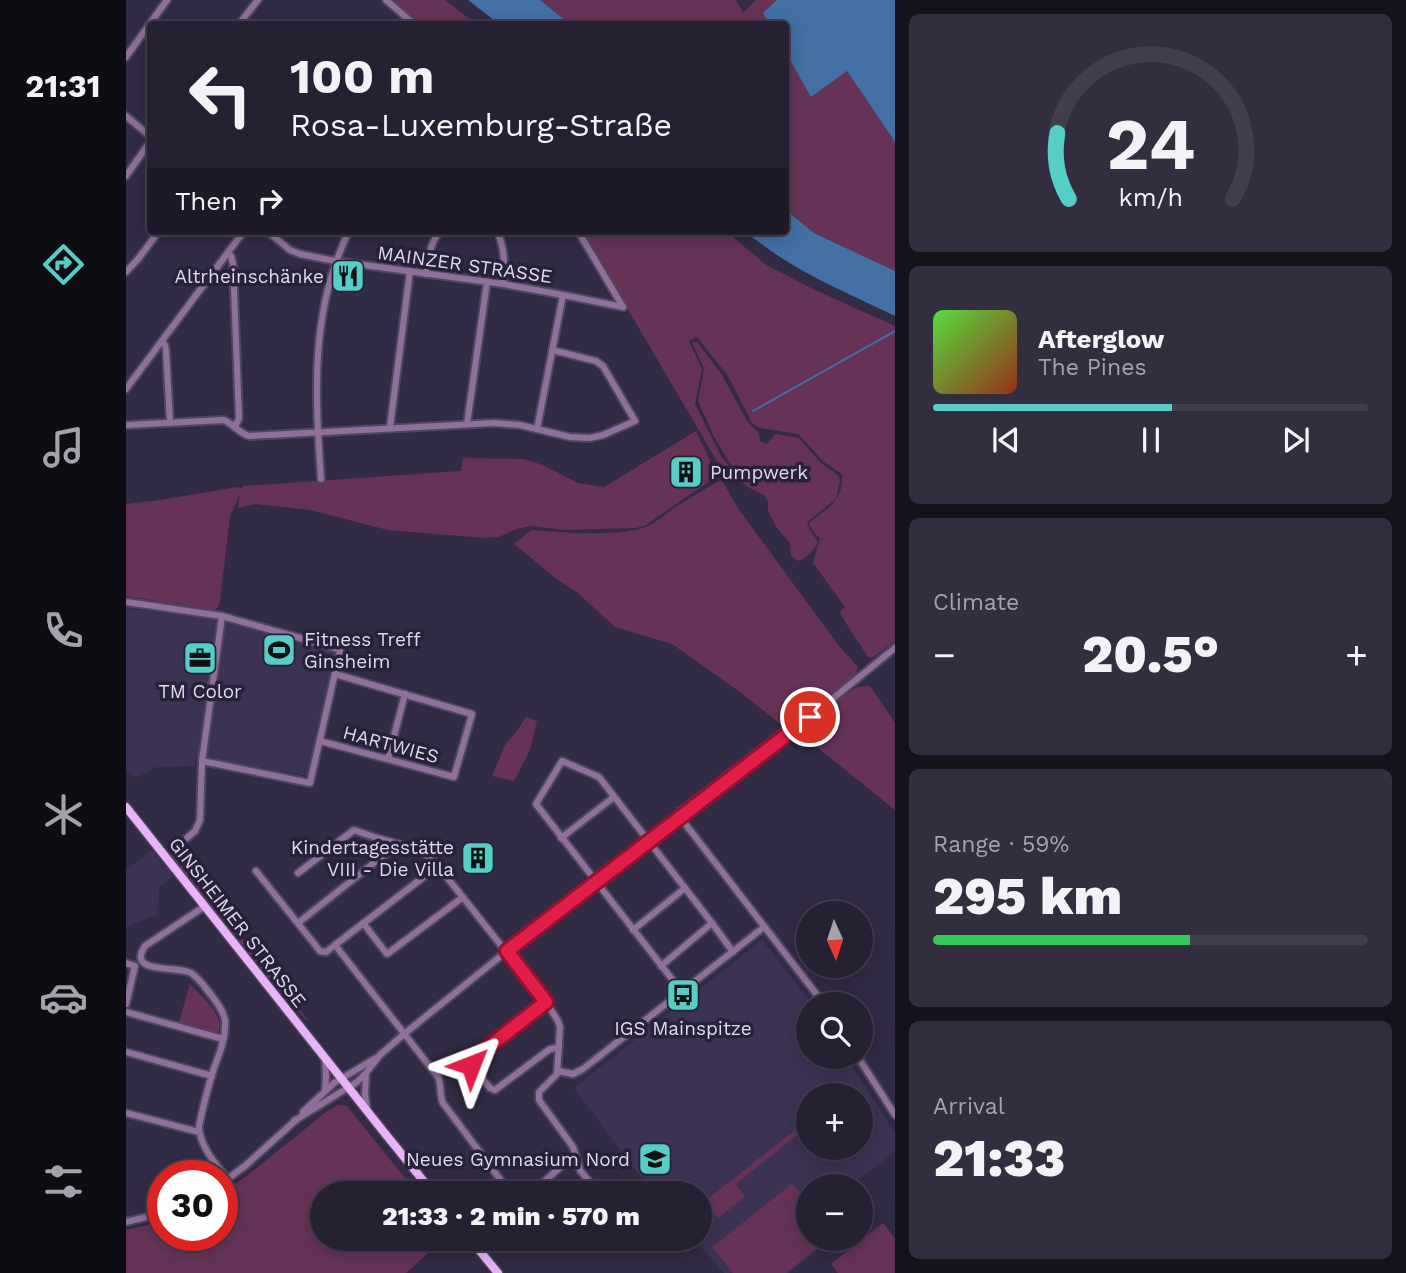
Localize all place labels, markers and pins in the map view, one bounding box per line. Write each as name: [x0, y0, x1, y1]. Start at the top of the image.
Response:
restaurant icon: Altrheinschänke: [329, 257, 367, 295]
place label: Altrheinschänke: [174, 265, 324, 288]
building icon: Pumpwerk: [667, 453, 705, 491]
place label: Pumpwerk: [710, 461, 808, 484]
place label: Fitness Treff Ginsheim: [304, 628, 421, 673]
sports icon: Fitness Treff Ginsheim: [260, 631, 298, 669]
office icon: TM Color: [181, 639, 219, 677]
place label: TM Color: [158, 680, 242, 703]
pin: [780, 687, 840, 747]
place label: Kindertagesstätte VIII - Die Villa: [291, 836, 454, 881]
building icon: Kindertagesstätte VIII - Die Villa: [459, 839, 497, 877]
bus stop icon: IGS Mainspitze: [664, 976, 702, 1014]
place label: IGS Mainspitze: [614, 1017, 752, 1040]
school or university icon: Neues Gymnasium Nord: [636, 1140, 674, 1178]
place label: Neues Gymnasium Nord: [406, 1148, 630, 1171]

